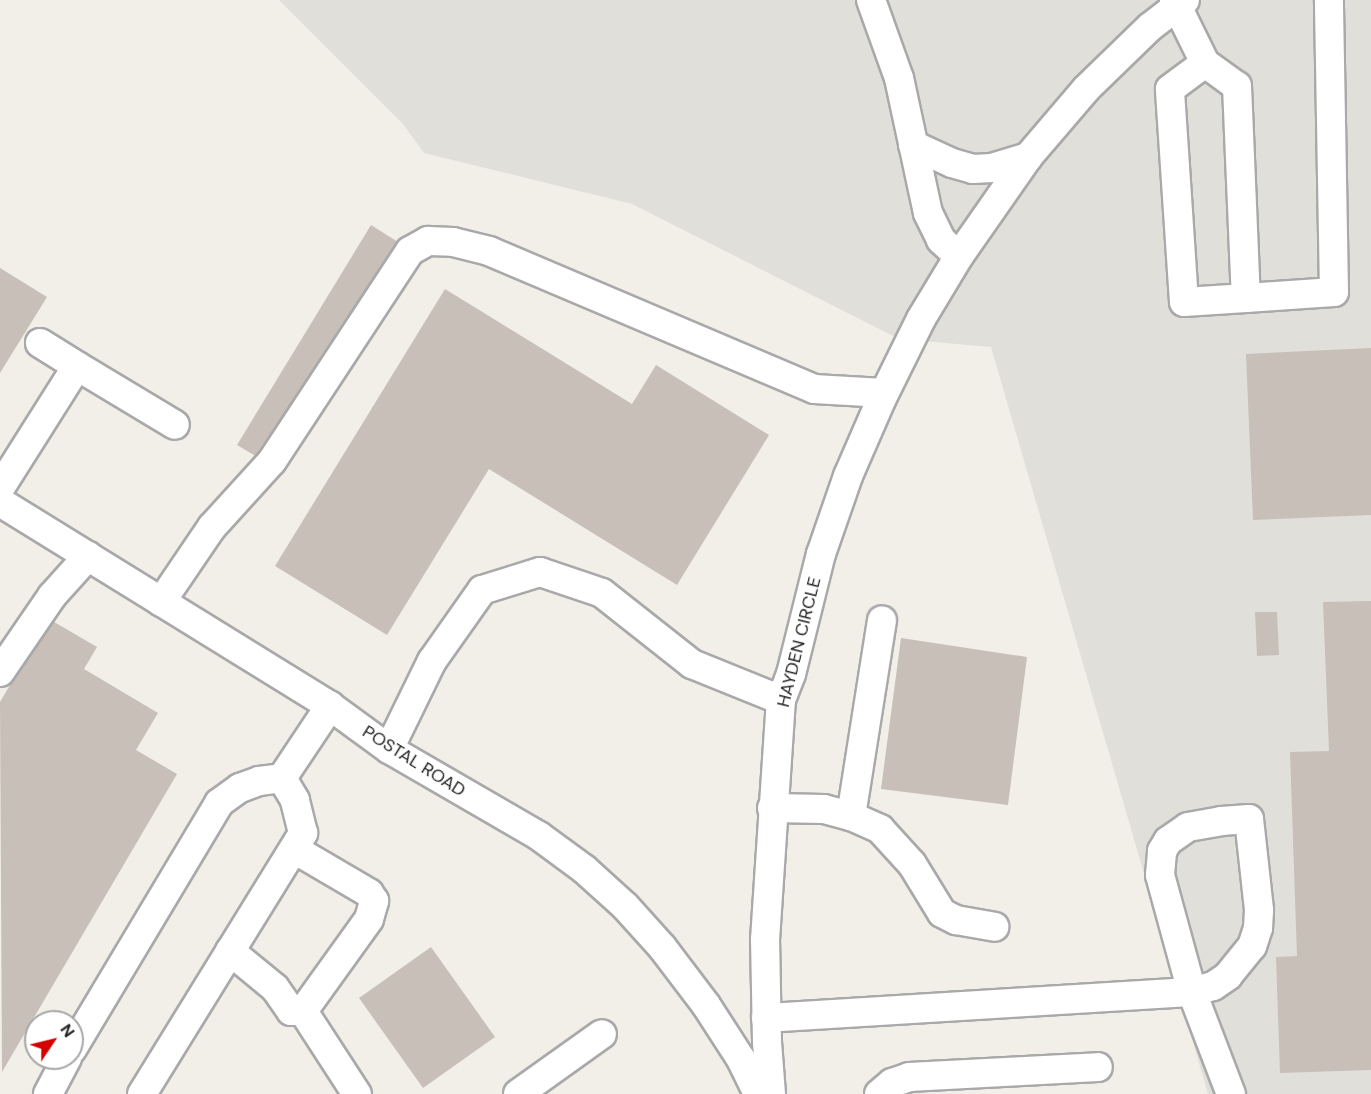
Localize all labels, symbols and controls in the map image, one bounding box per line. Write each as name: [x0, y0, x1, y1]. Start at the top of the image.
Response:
street label: HAYDEN CIRCLE: [772, 575, 826, 709]
street label: POSTAL ROAD: [358, 721, 470, 801]
north arrow: [24, 1010, 84, 1070]
text: N: [56, 1020, 79, 1041]

